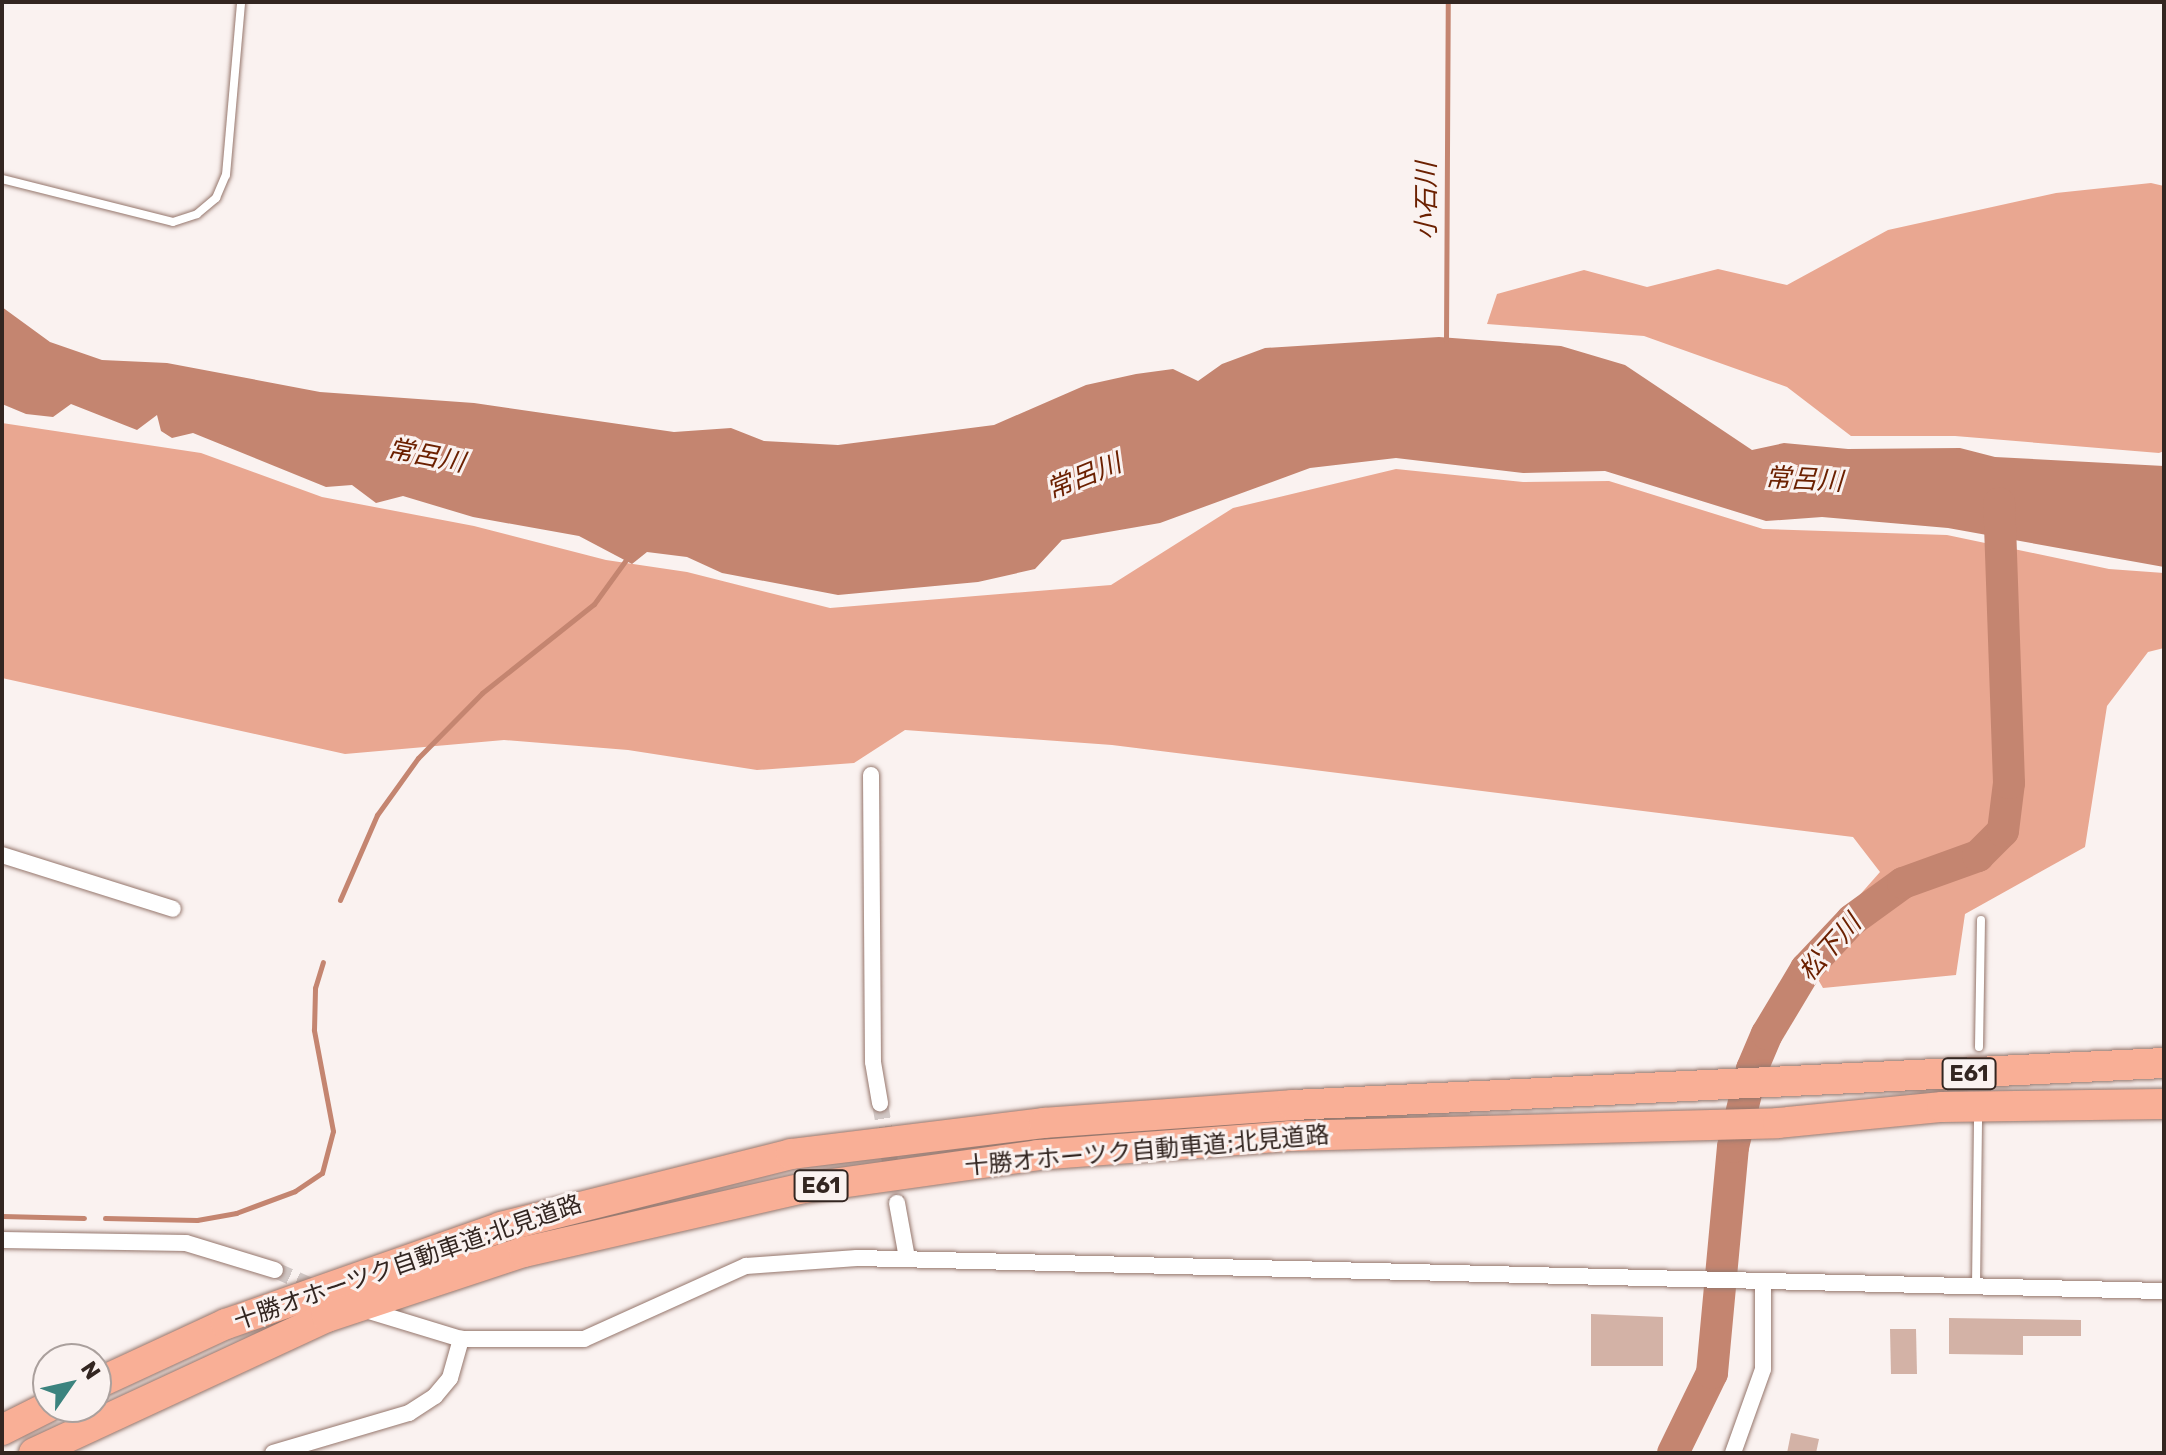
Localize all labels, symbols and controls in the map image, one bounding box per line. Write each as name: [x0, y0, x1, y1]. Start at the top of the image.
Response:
water label: 小石川: [1411, 162, 1443, 240]
water label: 常呂川: [385, 433, 467, 479]
water label: 常呂川: [1042, 448, 1126, 506]
water label: 常呂川: [1764, 462, 1844, 498]
water label: 松下川: [1792, 909, 1868, 987]
road number: E61: [1941, 1056, 1997, 1092]
street label: 十勝オホーツク自動車道;北見道路: [963, 1121, 1331, 1181]
road number: E61: [793, 1168, 849, 1204]
street label: 十勝オホーツク自動車道;北見道路: [230, 1190, 586, 1336]
north arrow: [32, 1343, 112, 1423]
text: N: [75, 1356, 106, 1385]

